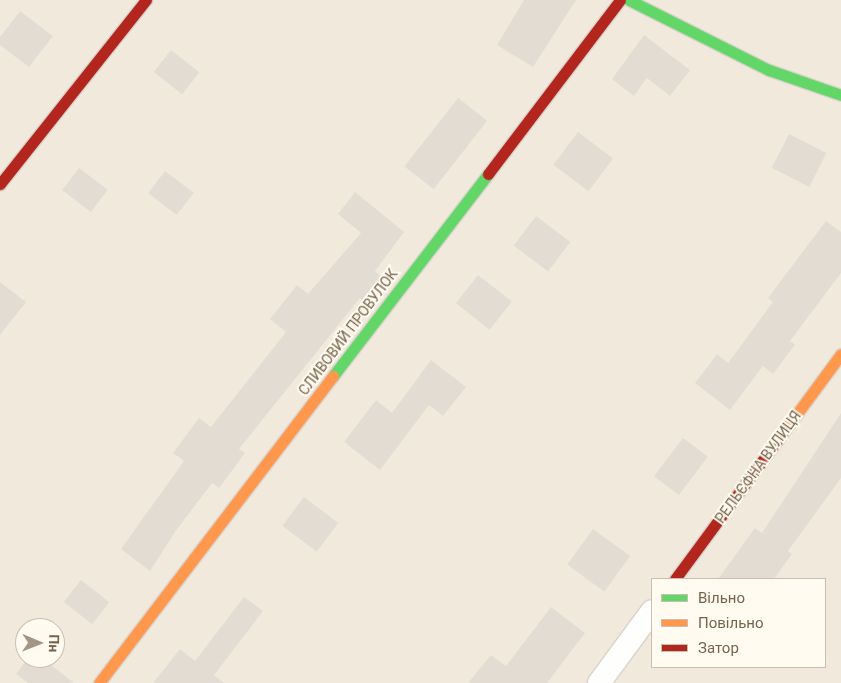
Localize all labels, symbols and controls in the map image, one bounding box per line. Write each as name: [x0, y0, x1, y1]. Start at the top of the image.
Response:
street label: СЛИВОВИЙ ПРОВУЛОК: [295, 266, 401, 398]
street label: РЕЛЬЄФНА ВУЛИЦЯ: [712, 408, 804, 526]
legend: [651, 578, 826, 668]
text: Вільно: [698, 589, 745, 607]
text: Повільно: [698, 614, 764, 632]
north arrow: [15, 618, 65, 668]
text: Пн: [46, 634, 62, 652]
text: Затор: [698, 639, 739, 657]

